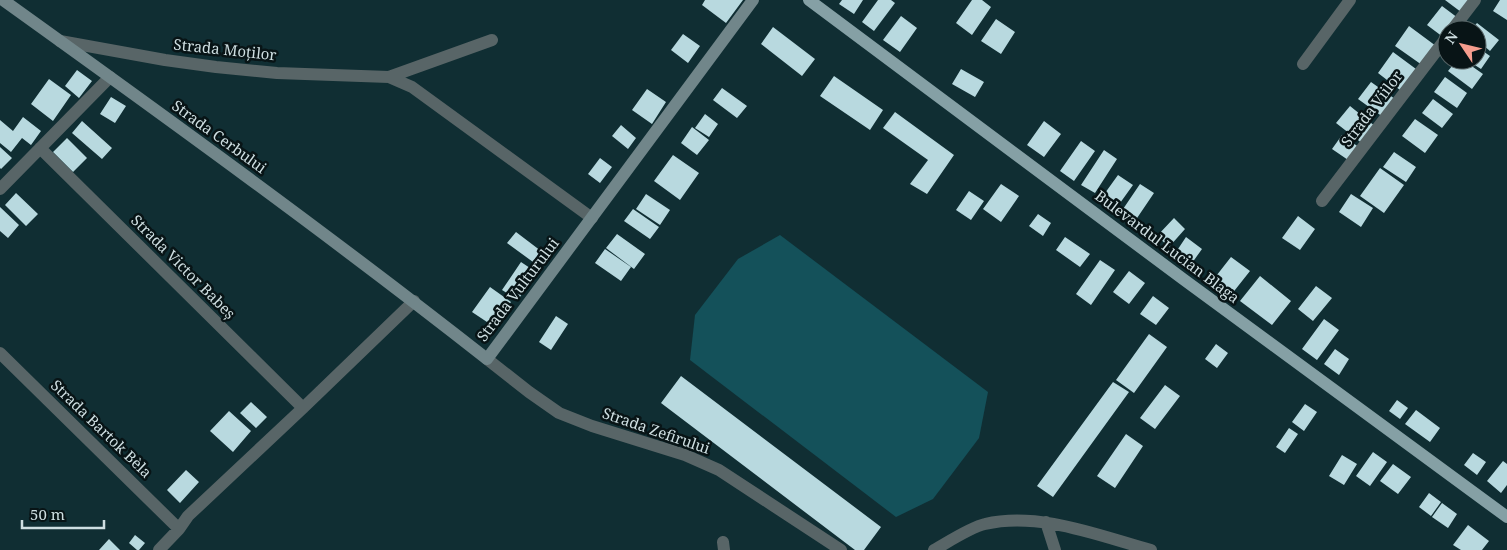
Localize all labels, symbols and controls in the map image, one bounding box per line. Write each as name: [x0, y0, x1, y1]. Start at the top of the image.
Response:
north arrow: [1437, 20, 1487, 70]
text: N: [1440, 27, 1462, 47]
street label: Strada Moților: [173, 34, 278, 64]
street label: Strada Viilor: [1336, 66, 1406, 150]
street label: Strada Cerbului: [168, 95, 271, 177]
street label: Bulevardul Lucian Blaga: [1091, 185, 1244, 307]
street label: Strada Victor Babeș: [127, 210, 240, 323]
street label: Strada Vulturului: [472, 233, 563, 345]
street label: Strada Bartok Bèla: [47, 375, 157, 482]
street label: Strada Zefirului: [600, 402, 713, 458]
scale bar: [22, 498, 105, 530]
text: 50 m: [30, 504, 65, 524]

